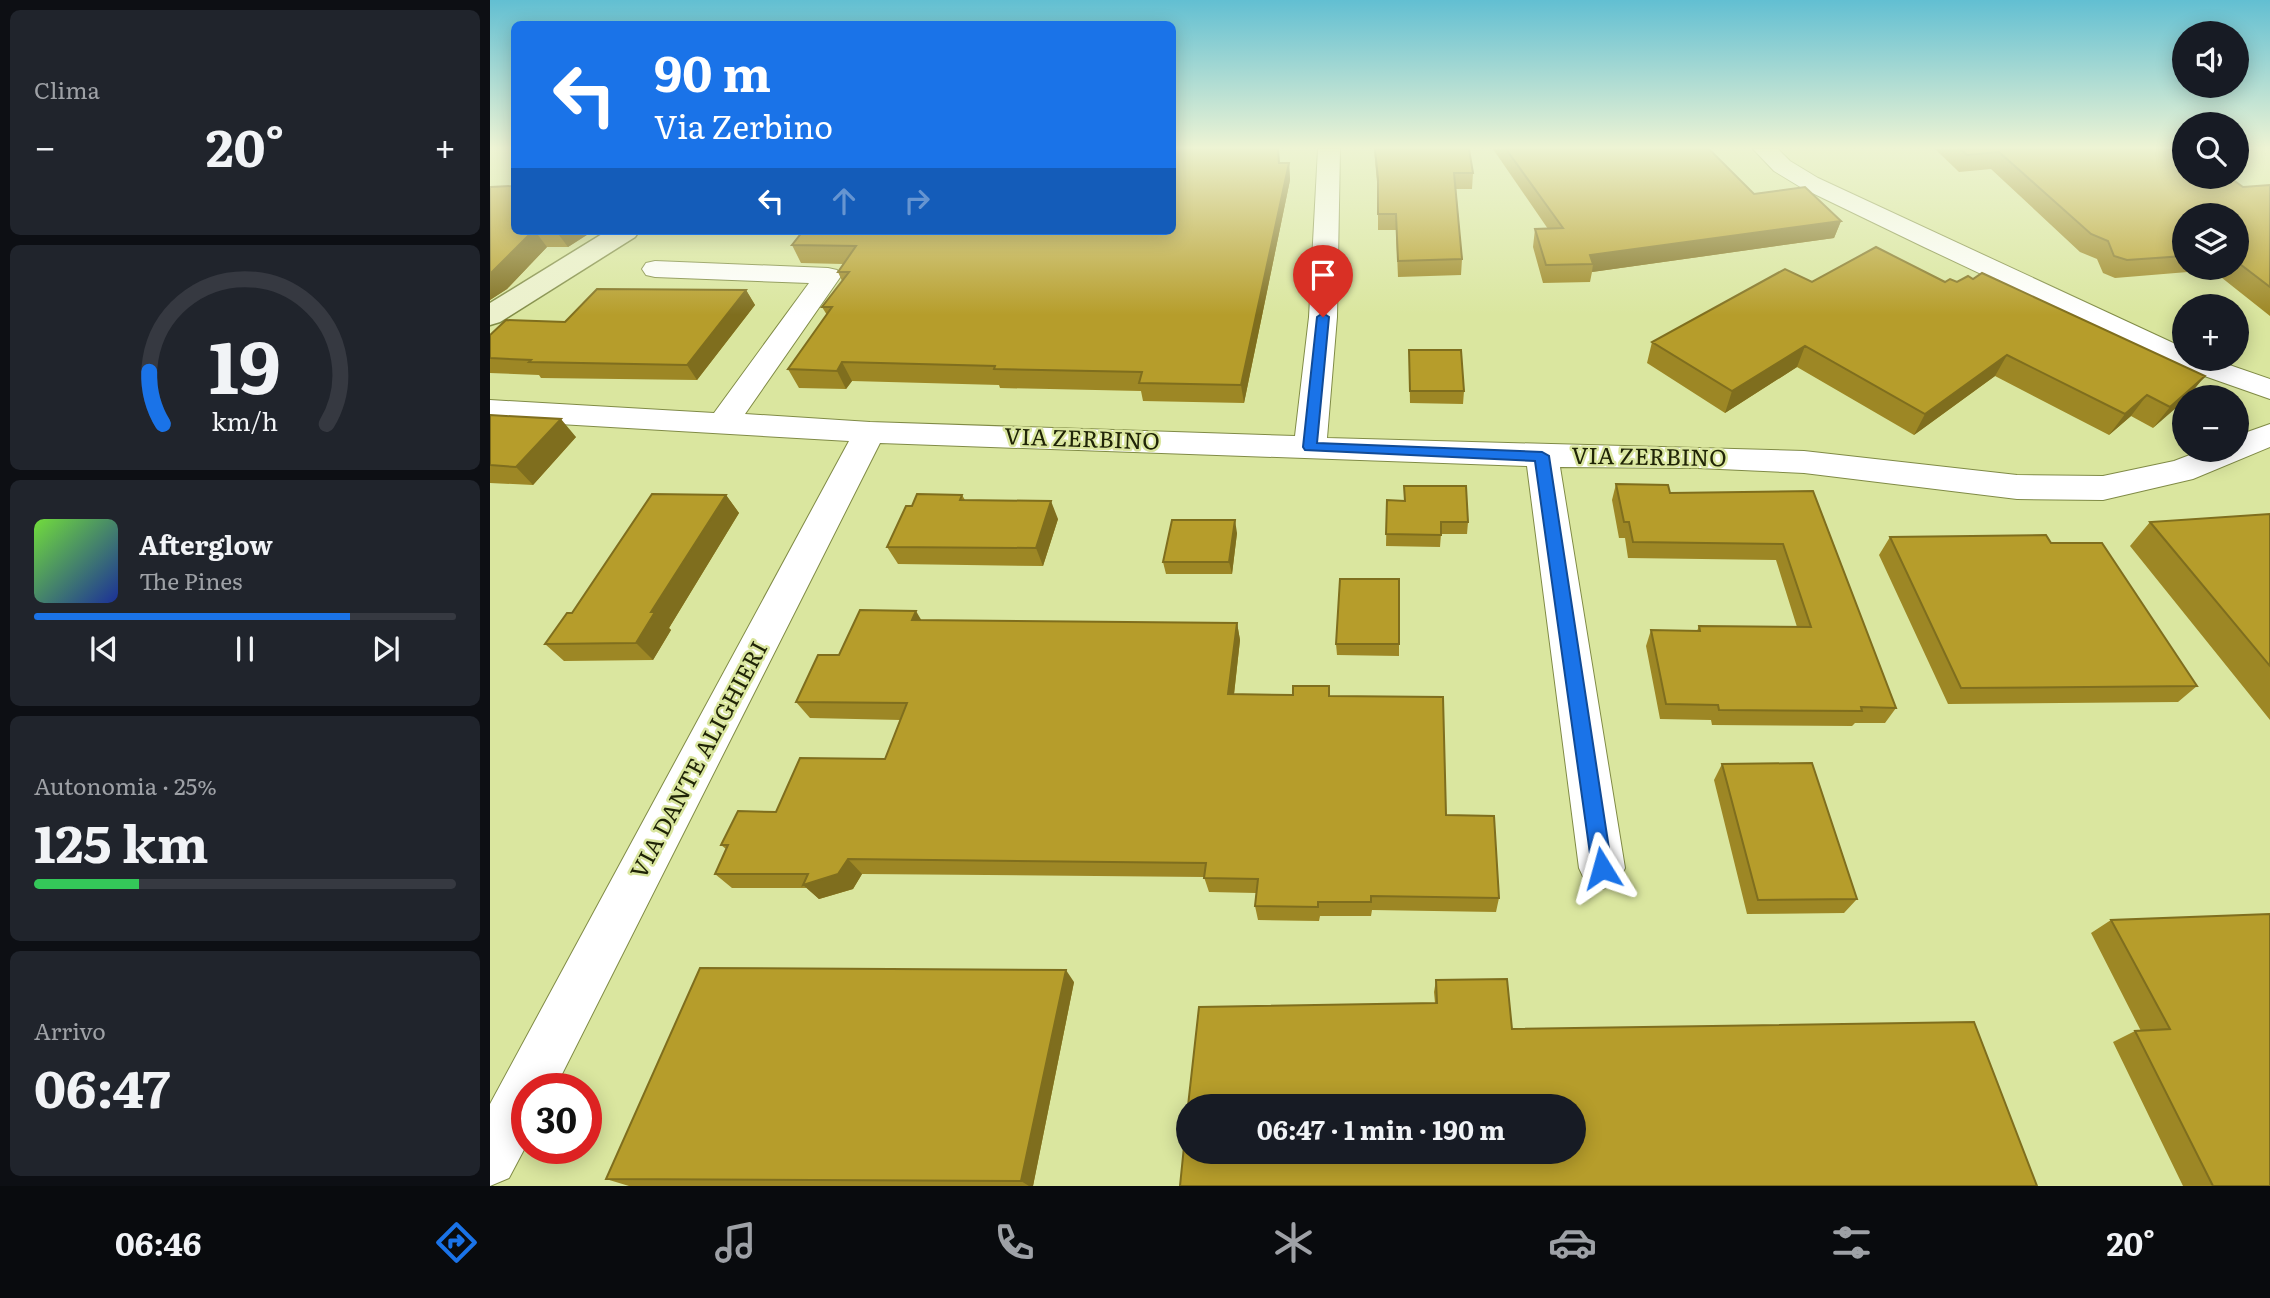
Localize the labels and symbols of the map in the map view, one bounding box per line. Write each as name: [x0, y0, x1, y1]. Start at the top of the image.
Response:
pin: [1293, 245, 1353, 317]
street label: VIA ZERBINO: [1004, 417, 1160, 457]
street label: VIA ZERBINO: [1571, 437, 1727, 473]
street label: VIA DANTE ALIGHIERI: [620, 634, 774, 884]
position arrow: [1565, 831, 1639, 905]
speed limit sign: 30: [511, 1073, 602, 1164]

